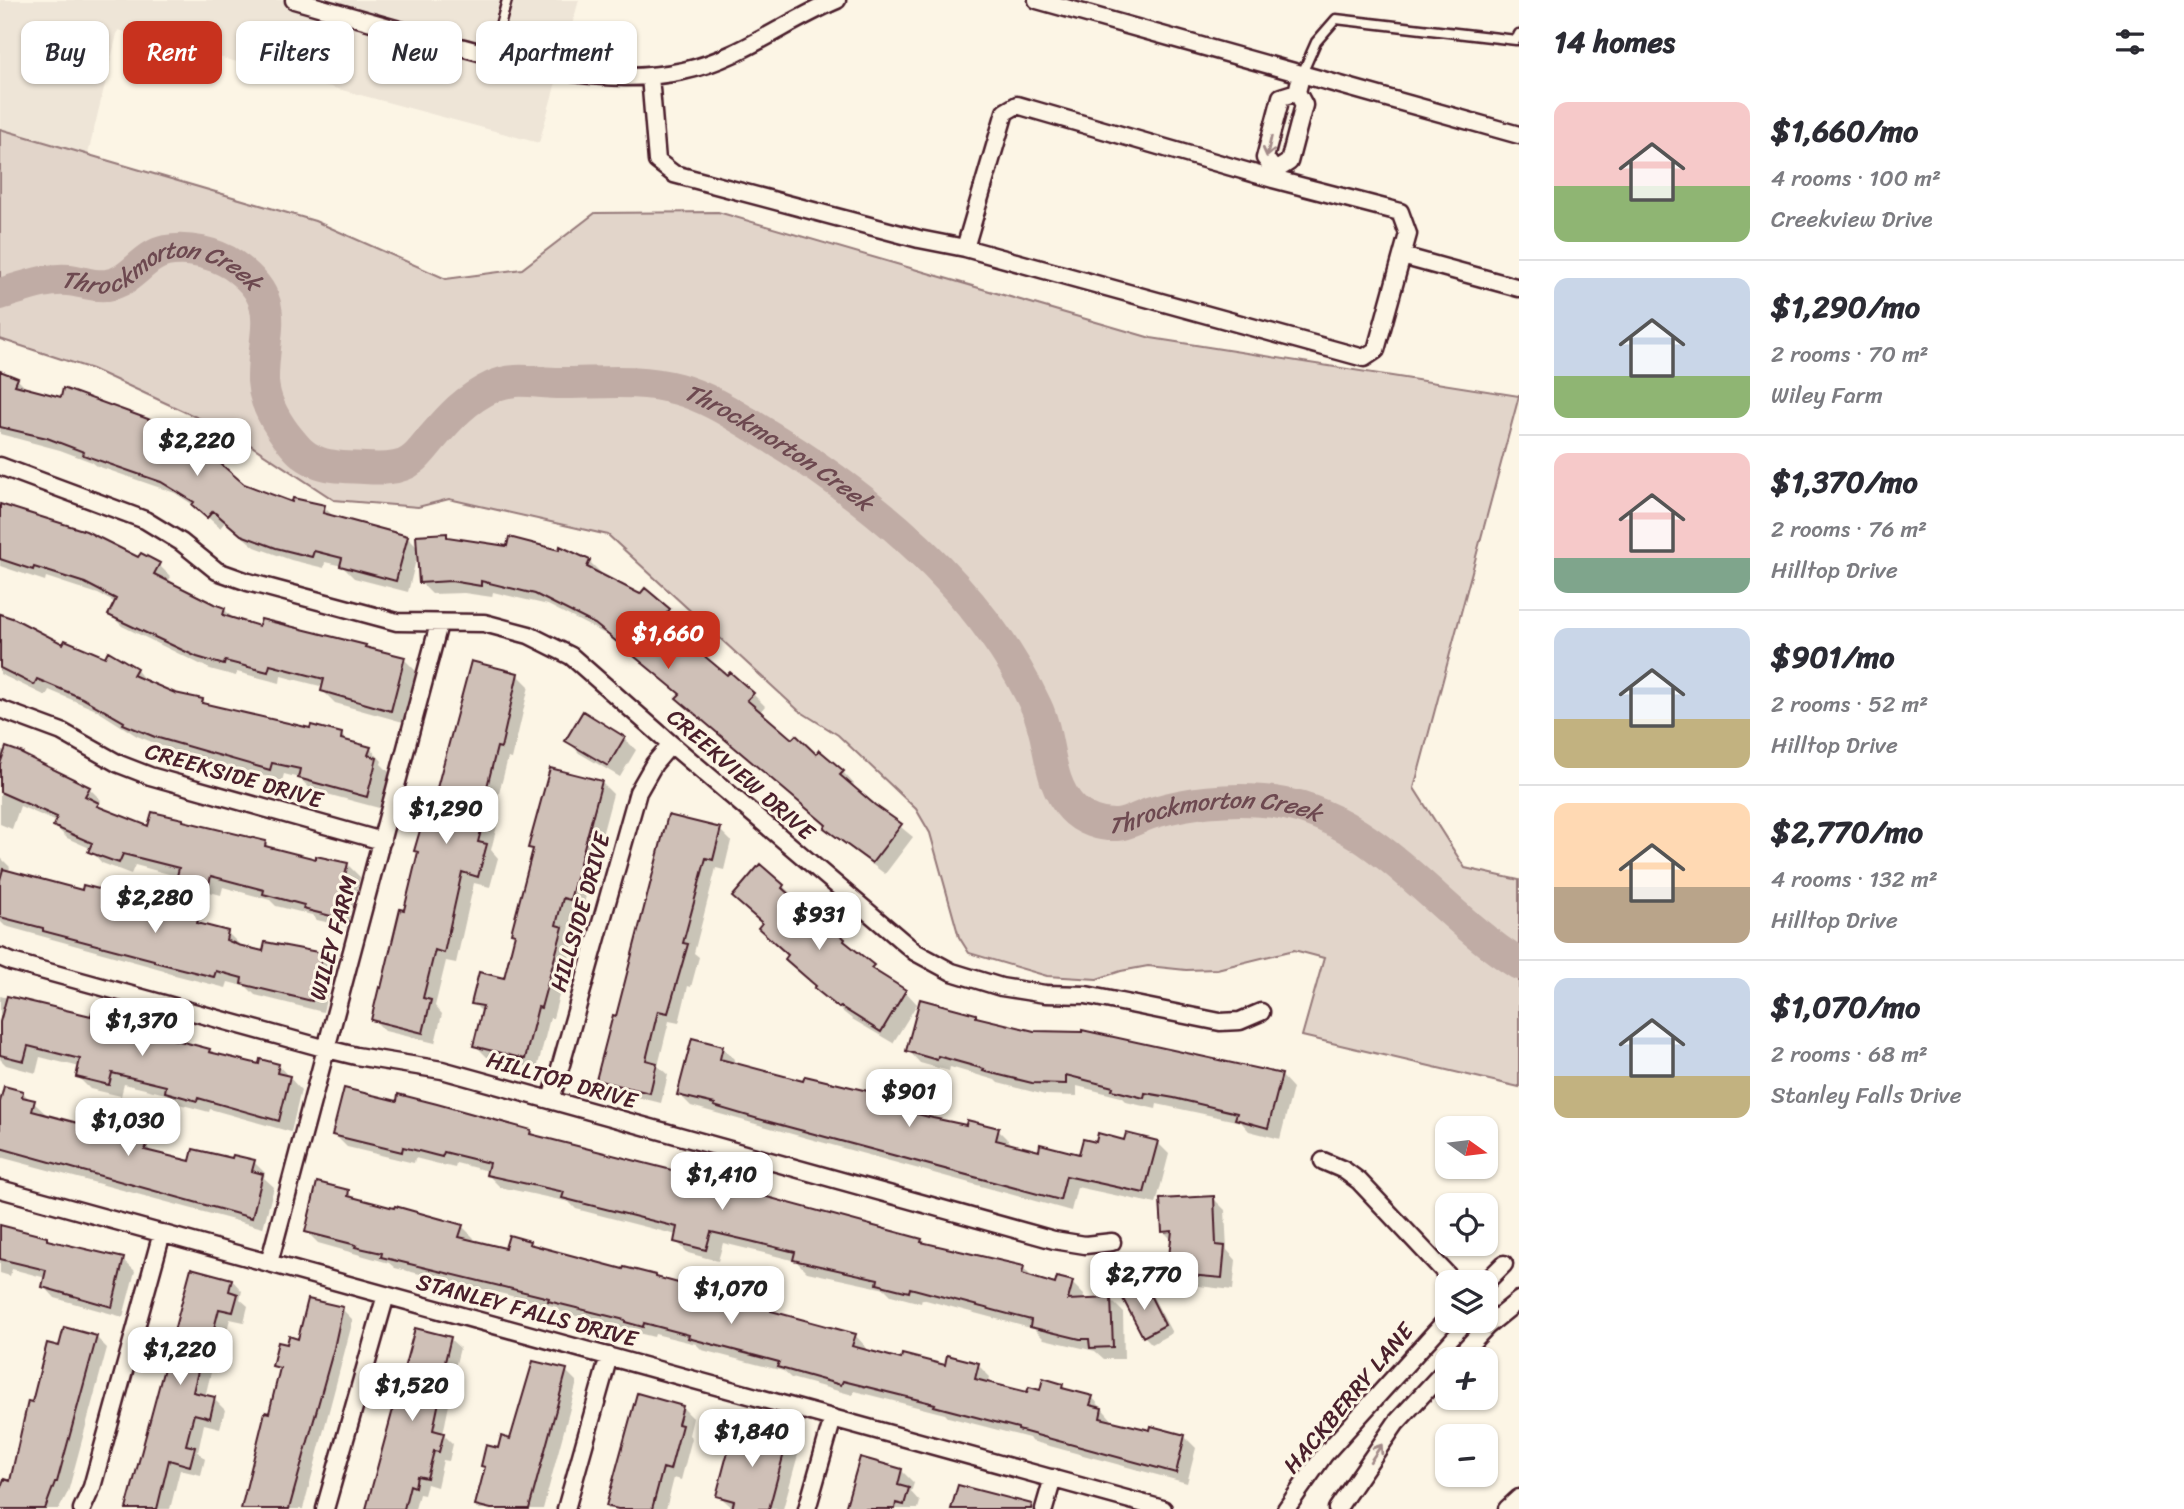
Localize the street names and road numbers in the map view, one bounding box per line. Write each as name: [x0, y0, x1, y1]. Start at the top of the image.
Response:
street label: CREEKVIEW DRIVE: [657, 698, 825, 852]
street label: CREEKSIDE DRIVE: [140, 731, 329, 821]
street label: HILLSIDE DRIVE: [538, 827, 623, 997]
street label: WILEY FARM: [297, 871, 370, 1005]
street label: HILLTOP DRIVE: [482, 1039, 643, 1122]
street label: STANLEY FALLS DRIVE: [412, 1261, 643, 1360]
street label: HACKBERRY LANE: [1272, 1312, 1425, 1483]

